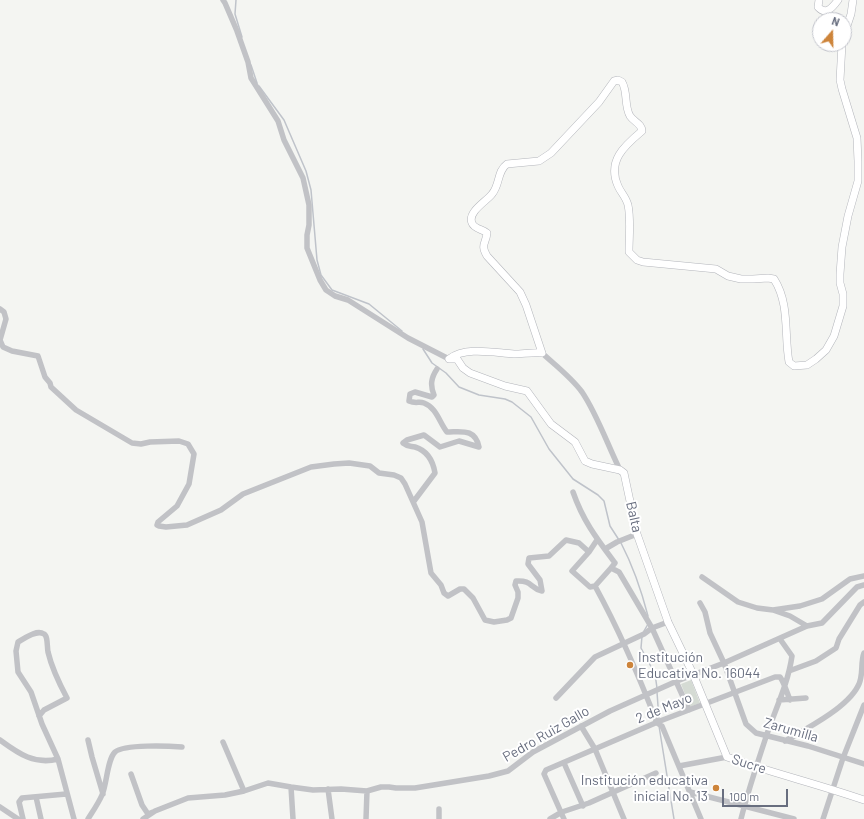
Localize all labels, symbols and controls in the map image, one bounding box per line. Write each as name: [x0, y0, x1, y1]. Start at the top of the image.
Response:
north arrow: [812, 12, 852, 52]
text: N: [830, 14, 842, 29]
street label: Balta: [622, 500, 646, 534]
place label: Institución Educativa No. 16044: [638, 649, 760, 682]
marker: Institución Educativa No. 16044: [625, 660, 635, 670]
street label: 2 de Mayo: [633, 689, 695, 727]
street label: Pedro Ruiz Gallo: [500, 702, 592, 766]
street label: Zarumilla: [762, 714, 820, 746]
street label: Sucre: [730, 751, 768, 777]
place label: Institución educativa inicial No. 13: [581, 772, 708, 804]
scale bar: [724, 781, 790, 807]
marker: Institución educativa inicial No. 13: [711, 783, 721, 793]
text: 100 m: [729, 789, 759, 803]

